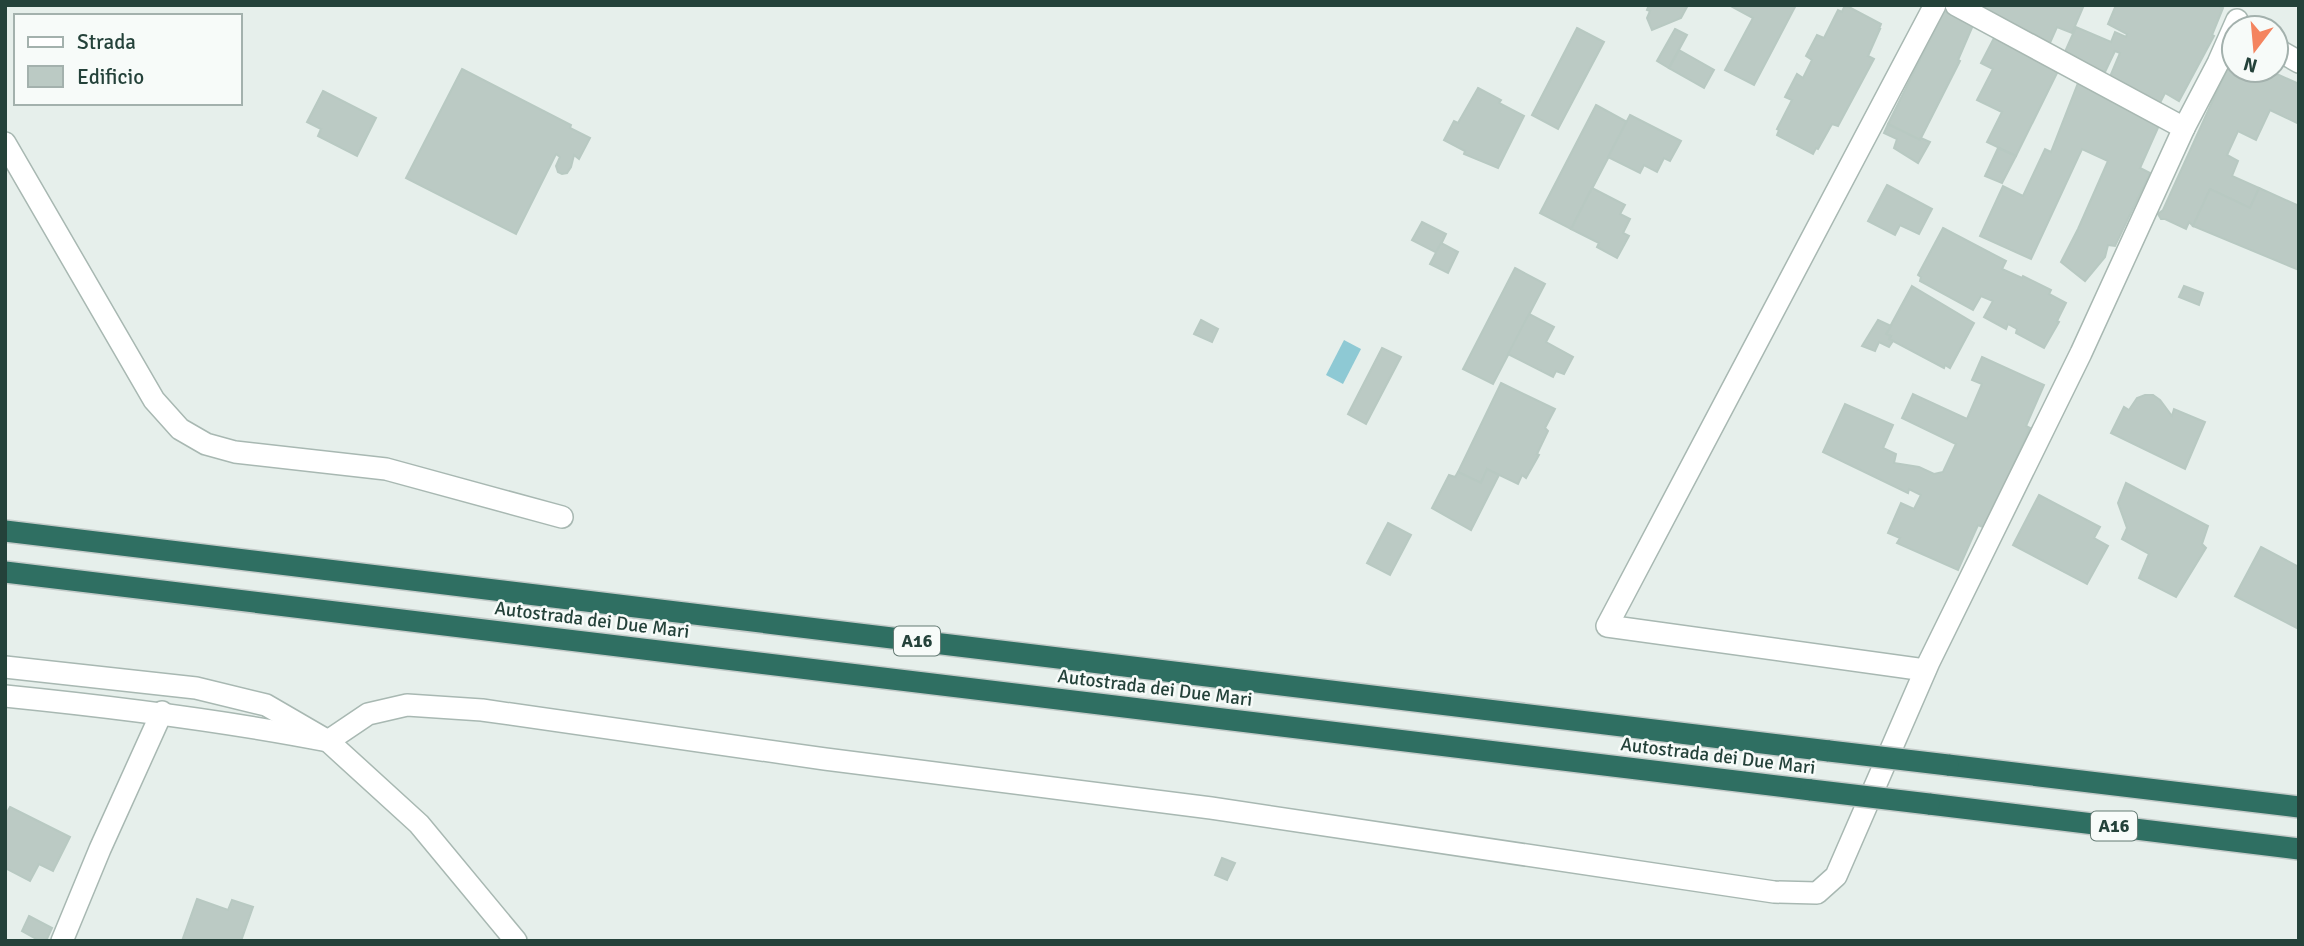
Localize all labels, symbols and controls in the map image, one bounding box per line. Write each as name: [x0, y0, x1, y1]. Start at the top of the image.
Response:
legend: [14, 14, 242, 105]
north arrow: [2220, 14, 2290, 84]
text: Strada: [77, 29, 136, 55]
text: N: [2241, 51, 2260, 78]
text: Edificio: [77, 64, 144, 90]
street label: Autostrada dei Due Mari: [493, 596, 691, 644]
road number: A16: [894, 626, 940, 656]
street label: Autostrada dei Due Mari: [1056, 664, 1254, 712]
street label: Autostrada dei Due Mari: [1619, 732, 1817, 780]
road number: A16: [2091, 812, 2137, 840]

